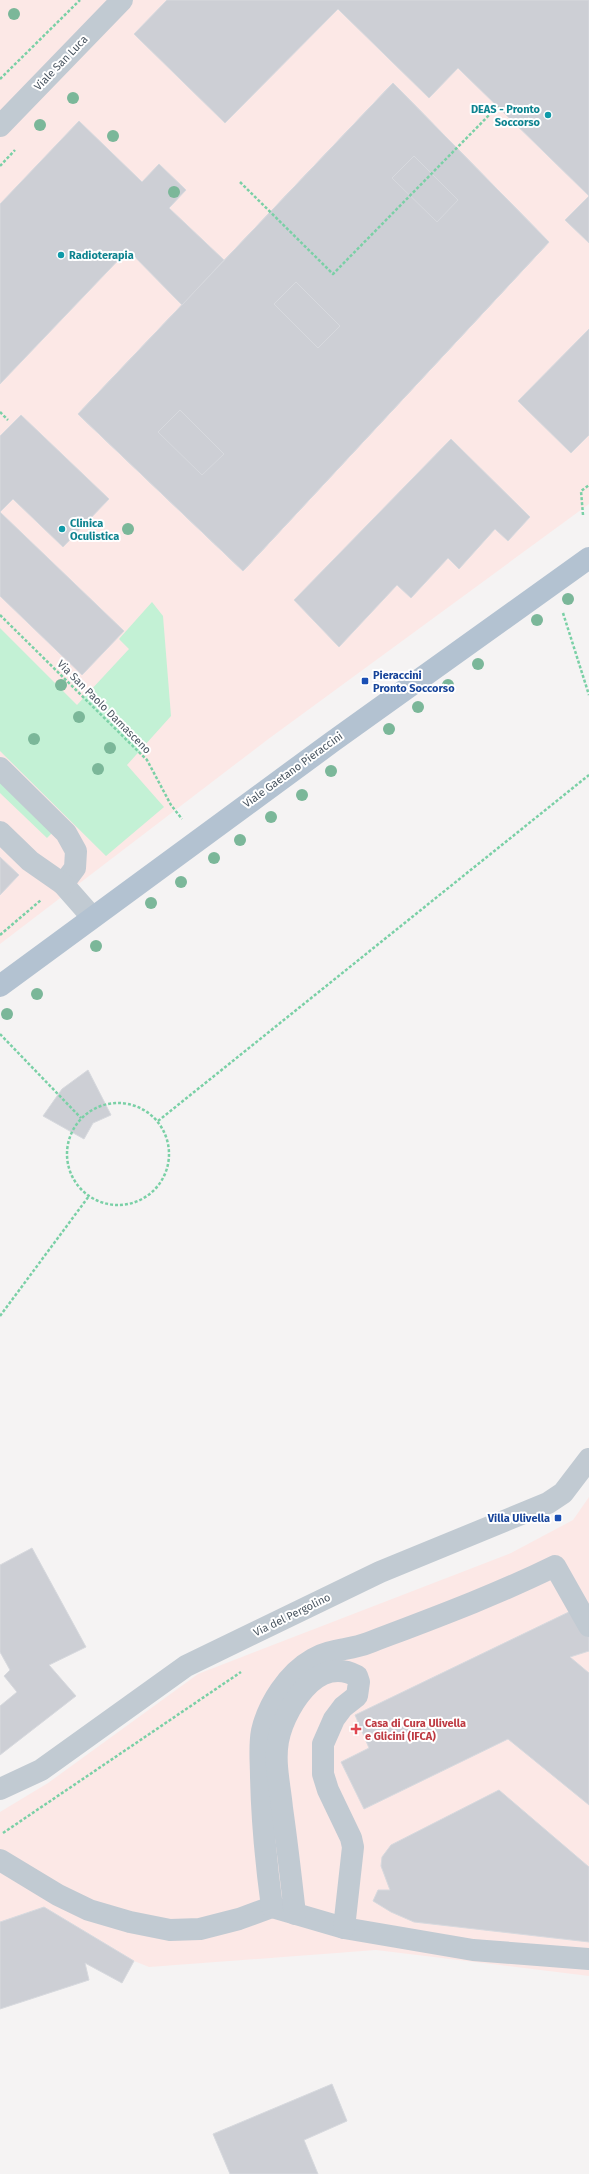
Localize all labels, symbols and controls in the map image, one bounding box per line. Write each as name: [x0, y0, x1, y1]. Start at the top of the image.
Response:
street label: Viale San Luca: [32, 33, 90, 93]
place label: DEAS - Pronto Soccorso: [471, 103, 541, 129]
marker: DEAS - Pronto Soccorso: [543, 110, 553, 120]
place label: Radioterapia: [69, 249, 134, 262]
marker: Radioterapia: [56, 250, 66, 260]
place label: Clinica Oculistica: [70, 517, 119, 543]
marker: Clinica Oculistica: [57, 524, 67, 534]
street label: Via San Paolo Damasceno: [54, 657, 154, 757]
place label: Pieraccini Pronto Soccorso: [373, 669, 455, 695]
marker: Pieraccini Pronto Soccorso: [360, 676, 370, 686]
street label: Viale Gaetano Pieraccini: [241, 729, 345, 811]
place label: Villa Ulivella: [487, 1512, 550, 1525]
marker: Villa Ulivella: [553, 1513, 563, 1523]
street label: Via del Pergolino: [251, 1591, 333, 1639]
place label: Casa di Cura Ulivella e Glicini (IFCA): [365, 1717, 466, 1743]
marker: Casa di Cura Ulivella e Glicini (IFCA): [350, 1723, 362, 1735]

